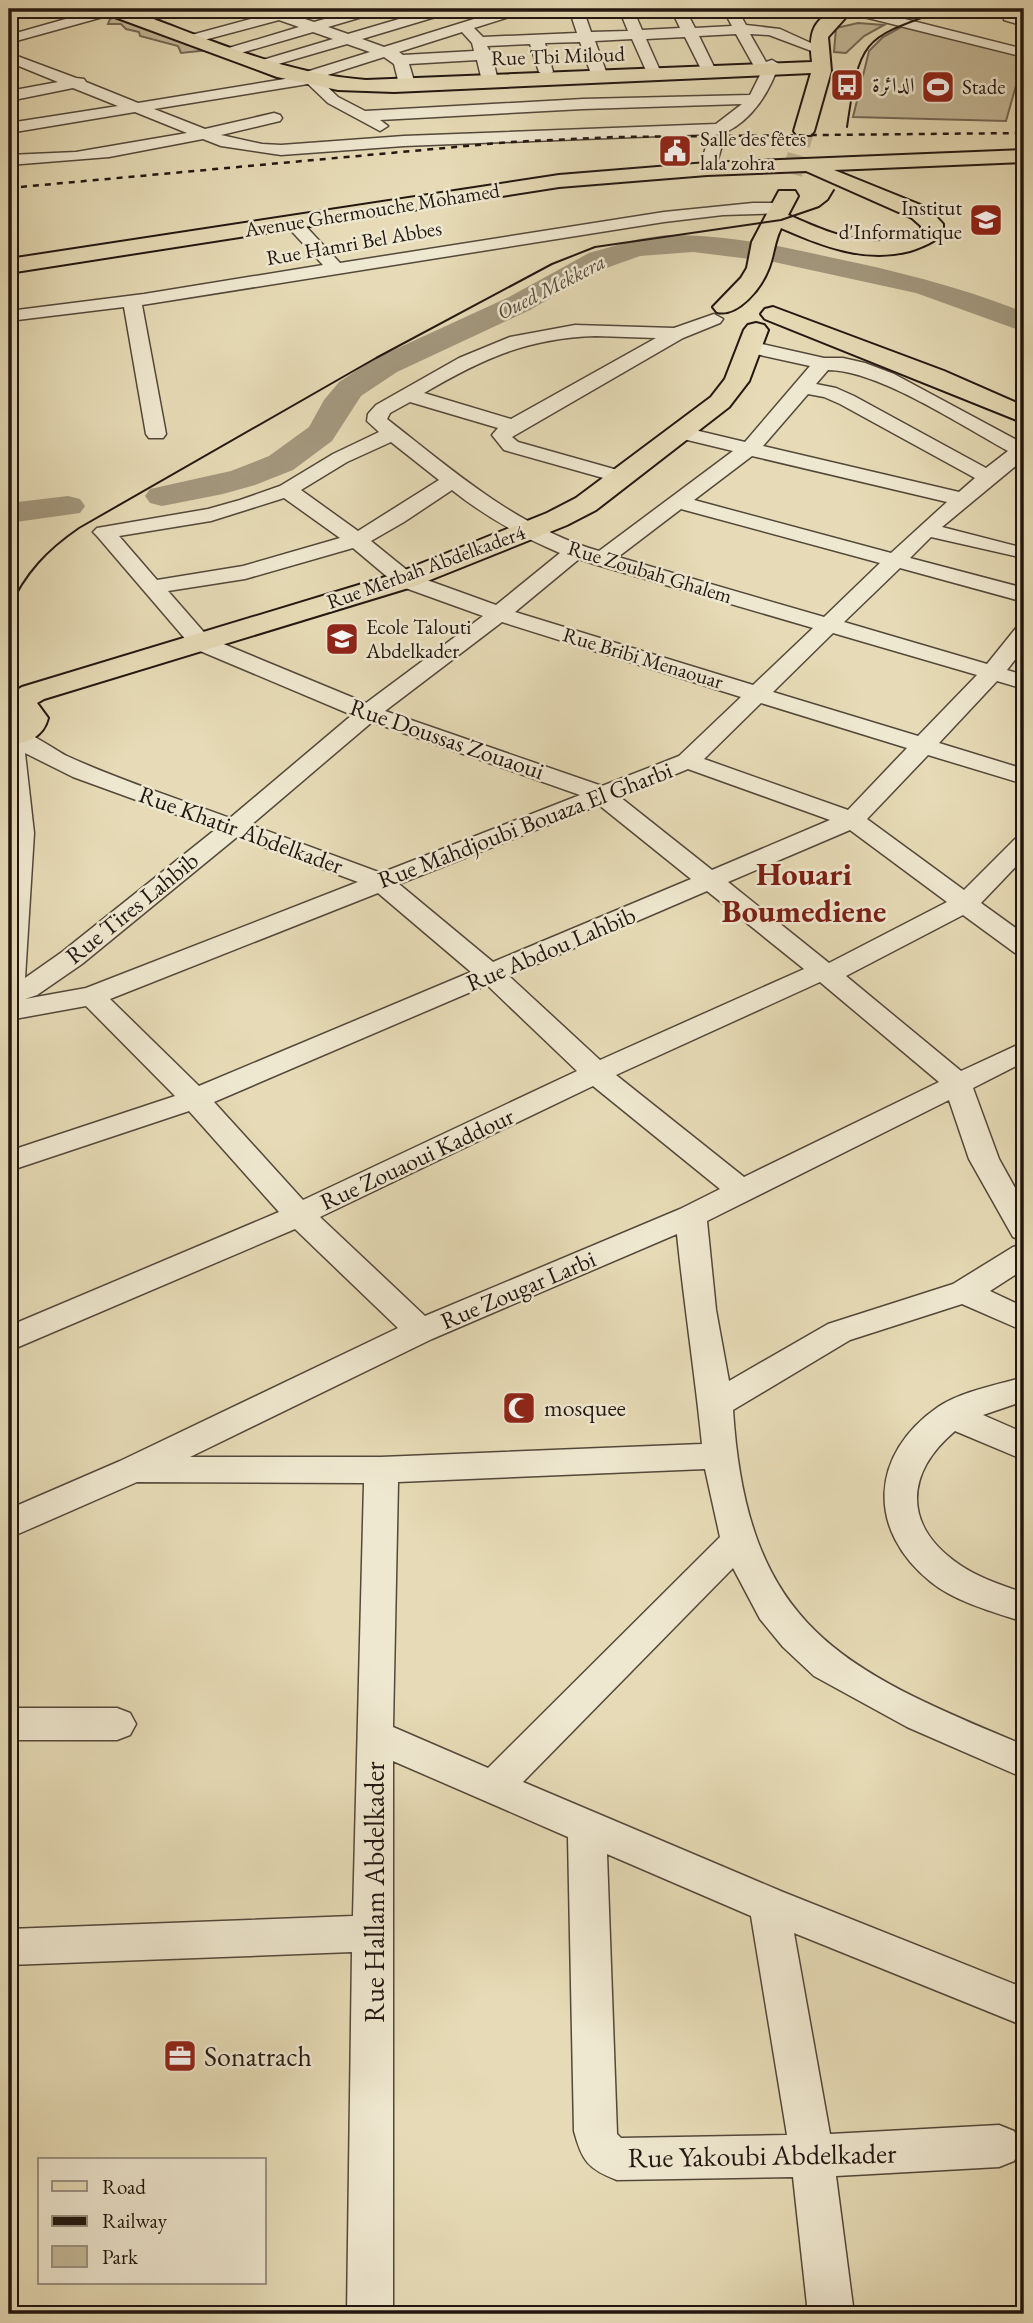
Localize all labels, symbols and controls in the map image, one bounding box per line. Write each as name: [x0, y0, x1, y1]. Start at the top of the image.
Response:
street label: Rue Tbi Miloud: [491, 40, 626, 71]
bus stop icon: الدائرة: [828, 66, 866, 104]
sports icon: Stade: [919, 68, 957, 106]
place label: الدائرة: [872, 71, 914, 98]
place label: Stade: [962, 73, 1006, 100]
place label: Salle des fêtes lala zohra: [700, 125, 807, 176]
public building icon: Salle des fêtes lala zohra: [656, 132, 694, 170]
street label: Avenue Ghermouche Mohamed: [241, 176, 502, 243]
place label: Institut d'Informatique: [839, 194, 962, 245]
school or university icon: Institut d'Informatique: [967, 201, 1005, 239]
street label: Rue Hamri Bel Abbes: [264, 214, 444, 271]
water label: Oued Mekkera: [492, 248, 610, 325]
street label: Rue Merbah Abdelkader4: [323, 518, 530, 615]
street label: Rue Zoubah Ghalem: [565, 534, 736, 609]
place label: Ecole Talouti Abdelkader: [365, 613, 471, 664]
school or university icon: Ecole Talouti Abdelkader: [323, 620, 361, 658]
street label: Rue Bribi Menaouar: [560, 620, 727, 695]
street label: Rue Doussas Zouaoui: [346, 691, 548, 786]
street label: Rue Mahdjoubi Bouaza El Gharbi: [373, 754, 677, 895]
street label: Rue Khatir Abdelkader: [135, 778, 347, 881]
street label: Rue Tires Lahbib: [59, 844, 205, 971]
district label: Houari Boumediene: [722, 853, 886, 932]
street label: Rue Abdou Lahbib: [461, 899, 640, 998]
street label: Rue Zouaoui Kaddour: [315, 1100, 519, 1217]
street label: Rue Zougar Larbi: [436, 1243, 600, 1336]
mosque icon: mosquee: [500, 1389, 538, 1427]
place label: mosquee: [544, 1392, 626, 1423]
street label: Rue Hallam Abdelkader: [356, 1761, 392, 2023]
office icon: Sonatrach: [161, 2037, 199, 2075]
place label: Sonatrach: [204, 2038, 312, 2074]
street label: Rue Yakoubi Abdelkader: [627, 2135, 897, 2175]
legend: [38, 2158, 266, 2284]
text: Road: [102, 2173, 146, 2200]
text: Railway: [102, 2207, 168, 2234]
text: Park: [102, 2243, 139, 2270]

